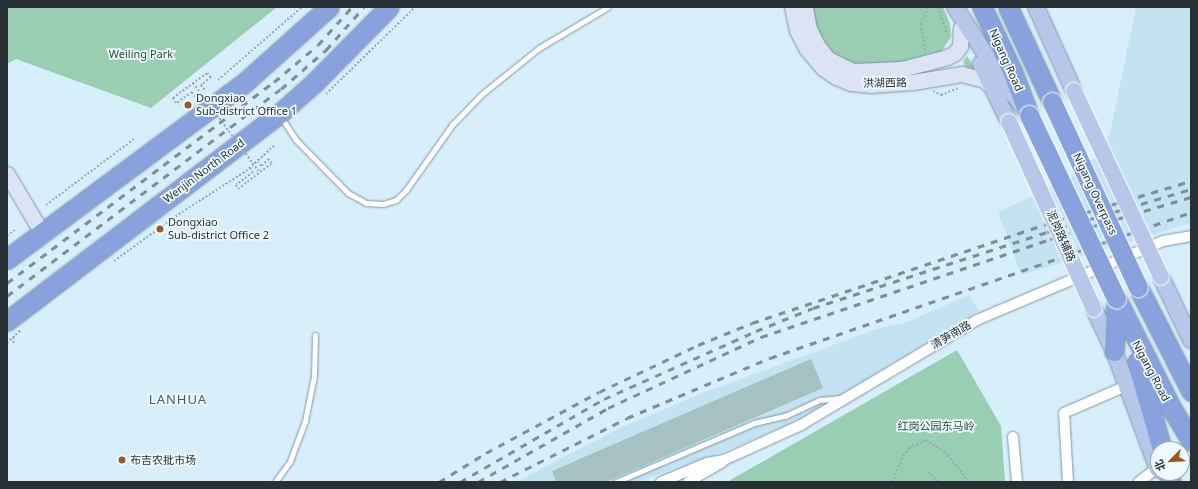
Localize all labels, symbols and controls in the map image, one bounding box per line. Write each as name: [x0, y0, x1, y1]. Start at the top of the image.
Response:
street label: Nigang Road: [986, 27, 1026, 93]
park label: Weiling Park: [109, 47, 173, 61]
street label: 洪湖西路: [863, 76, 907, 90]
place label: Dongxiao Sub-district Office 1: [196, 92, 297, 118]
marker: Dongxiao Sub-district Office 1: [183, 100, 193, 110]
street label: Wenjin North Road: [161, 136, 247, 206]
street label: Nigang Overpass: [1070, 151, 1120, 237]
street label: 泥岗路辅路: [1044, 208, 1078, 264]
place label: Dongxiao Sub-district Office 2: [168, 216, 269, 242]
marker: Dongxiao Sub-district Office 2: [155, 224, 165, 234]
street label: 清笋南路: [929, 318, 973, 352]
street label: Nigang Road: [1129, 338, 1173, 404]
district label: LANHUA: [149, 391, 207, 407]
park label: 红岗公园东马岭: [898, 419, 974, 433]
north arrow: [1150, 441, 1190, 481]
place label: 布吉农批市场: [130, 453, 196, 467]
marker: 布吉农批市场: [117, 455, 127, 465]
text: 北: [1150, 458, 1169, 474]

